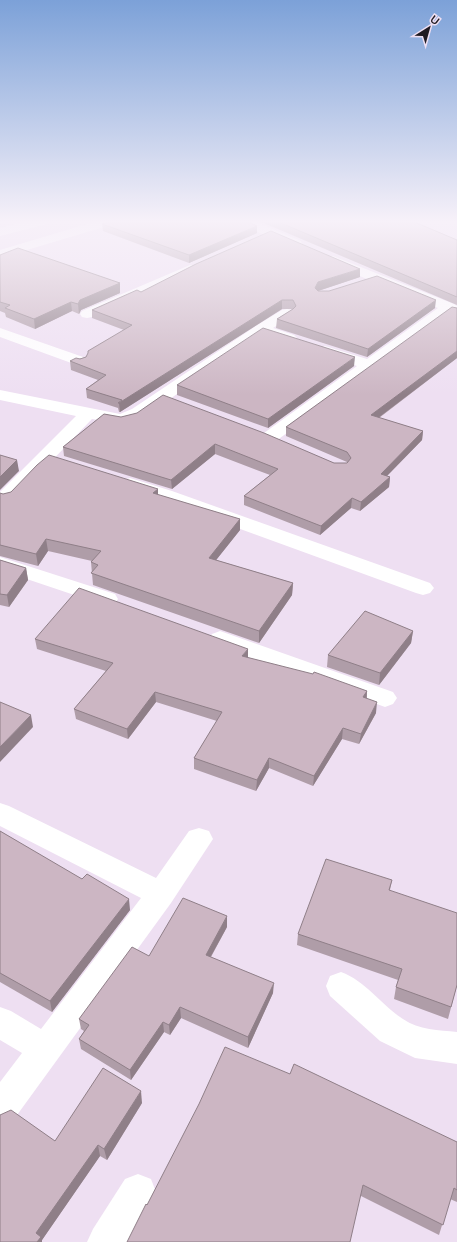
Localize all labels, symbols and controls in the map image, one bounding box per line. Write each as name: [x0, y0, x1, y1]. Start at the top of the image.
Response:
north arrow: [409, 8, 449, 48]
text: U: [428, 12, 442, 28]

